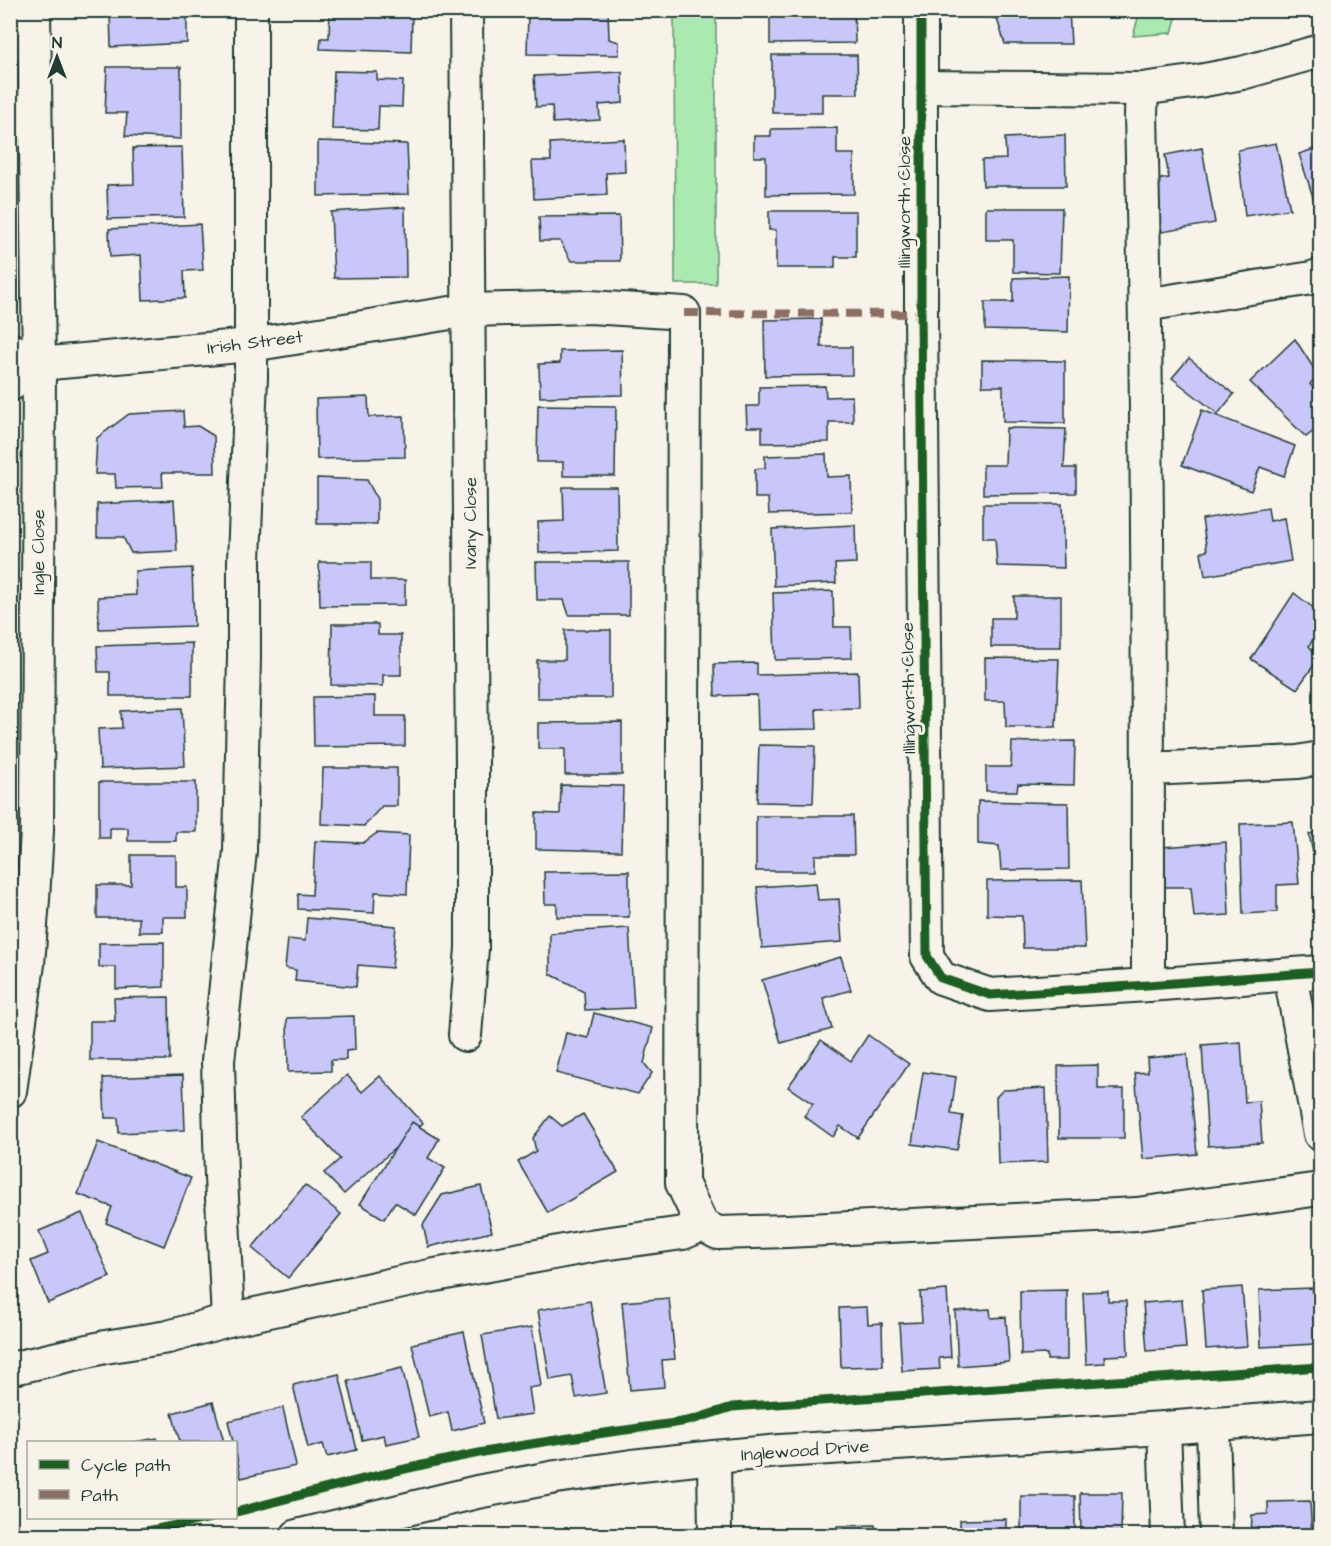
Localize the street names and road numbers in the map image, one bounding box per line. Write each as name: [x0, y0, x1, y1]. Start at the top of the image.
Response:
street label: Illingworth Close: [892, 136, 918, 268]
street label: Irish Street: [206, 324, 305, 361]
street label: Ivany Close: [458, 477, 484, 569]
street label: Ingle Close: [26, 509, 52, 595]
street label: Illingworth Close: [895, 622, 923, 754]
street label: Inglewood Drive: [740, 1434, 870, 1468]

